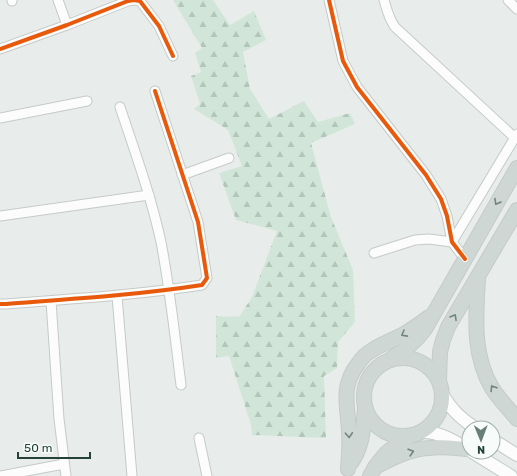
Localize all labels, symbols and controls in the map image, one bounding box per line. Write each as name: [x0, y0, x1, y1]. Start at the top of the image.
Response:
one-way arrow: [495, 198, 502, 205]
one-way arrow: [449, 314, 457, 321]
one-way arrow: [401, 329, 408, 336]
one-way arrow: [491, 386, 498, 393]
north arrow: [461, 420, 501, 460]
one-way arrow: [345, 432, 354, 438]
scale bar: [18, 434, 90, 460]
text: 50 m: [24, 441, 52, 455]
text: N: [477, 443, 485, 456]
one-way arrow: [407, 448, 414, 457]

